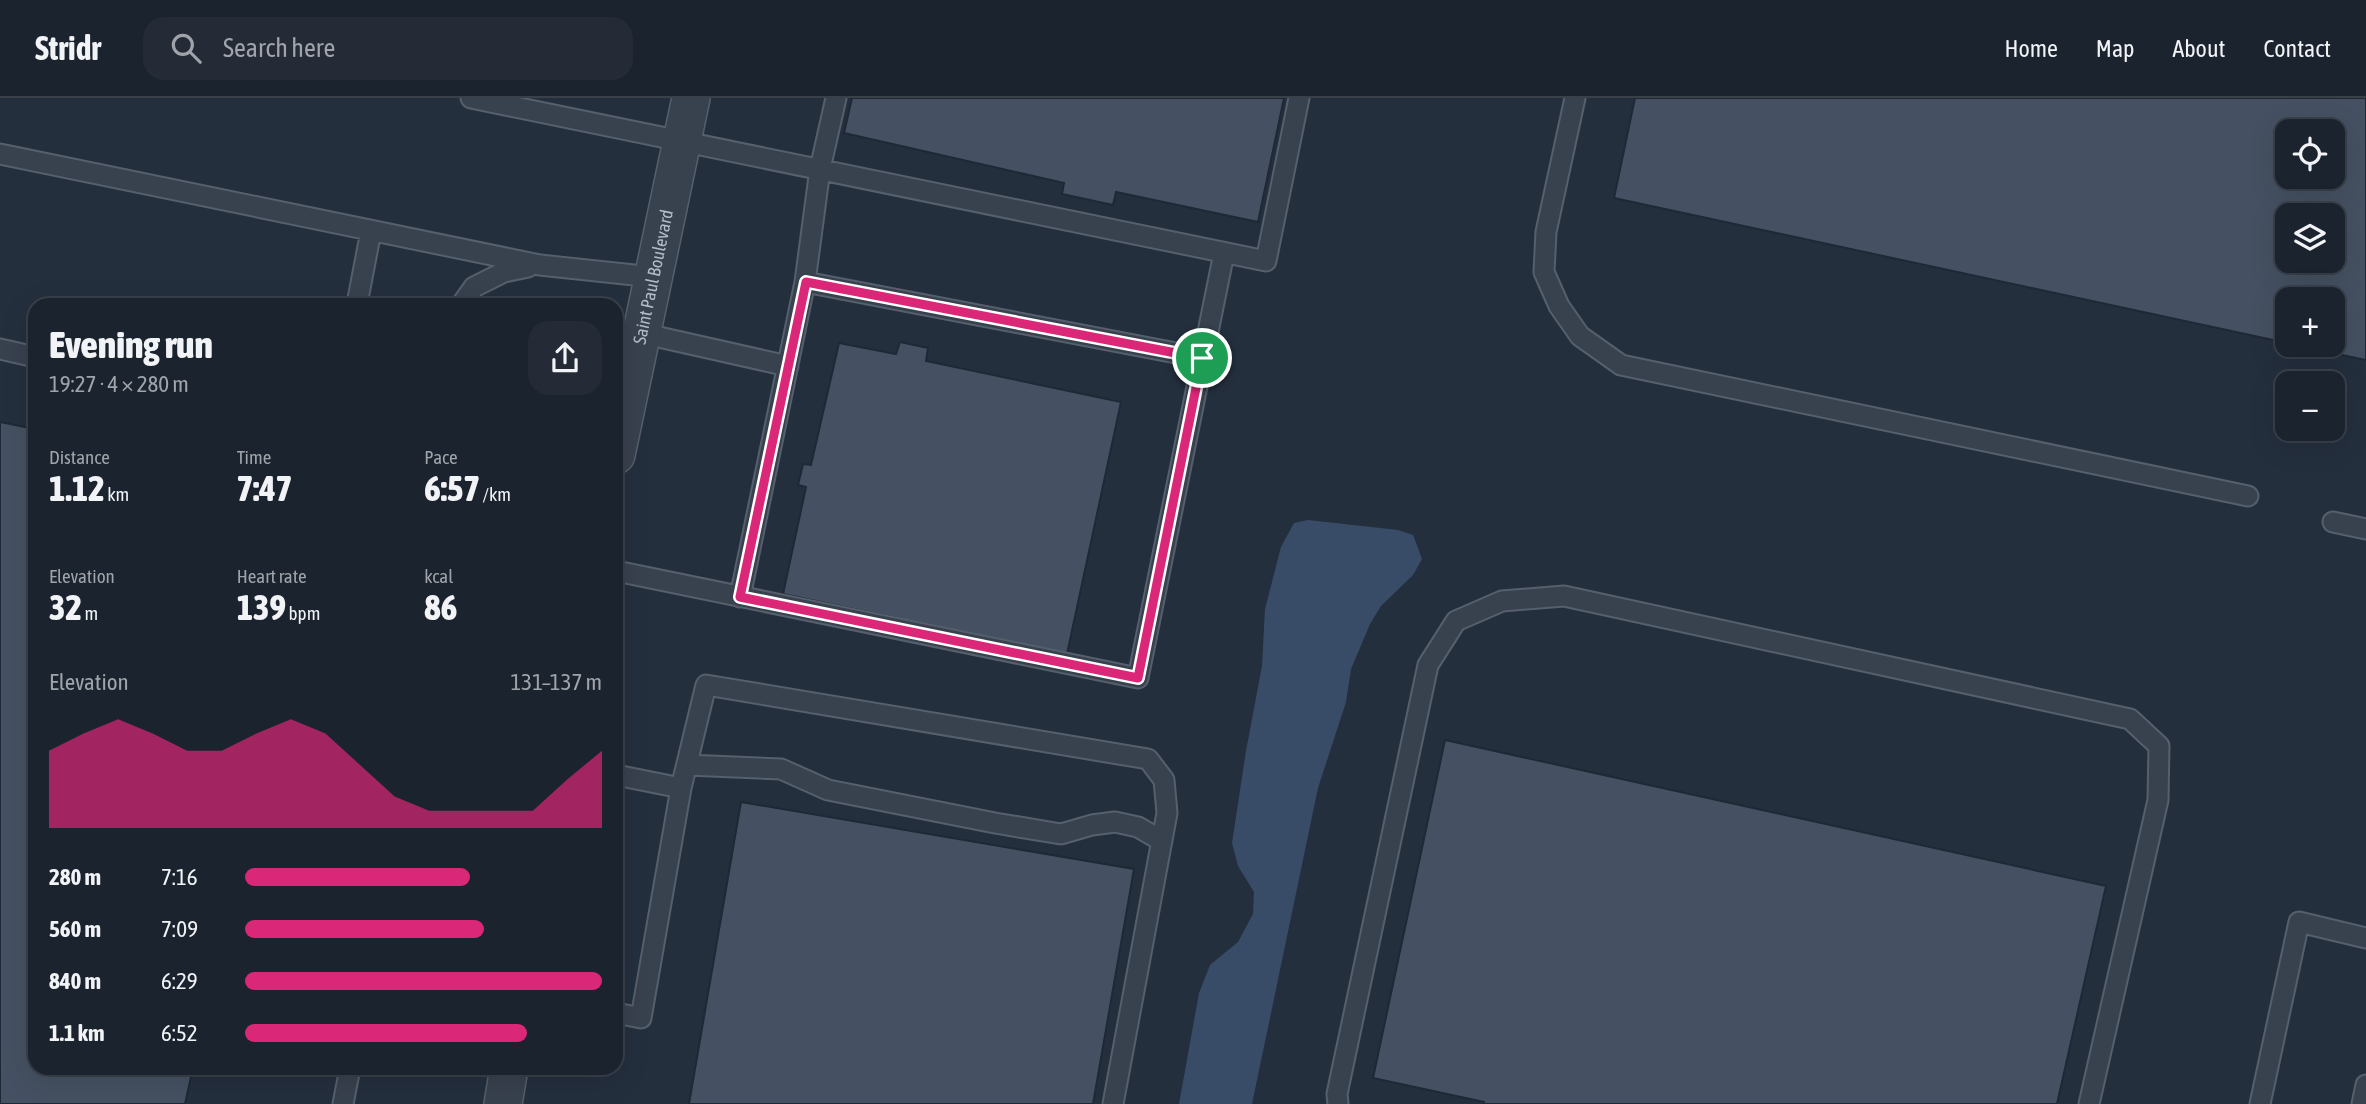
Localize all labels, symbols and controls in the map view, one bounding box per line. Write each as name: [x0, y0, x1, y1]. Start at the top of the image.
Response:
search box: [143, 17, 633, 80]
text: Stridr: [35, 29, 101, 67]
icon: search: [167, 29, 205, 67]
text: Search here: [223, 33, 335, 63]
text: Home: [2004, 35, 2058, 62]
text: Map: [2096, 35, 2134, 62]
text: About: [2172, 35, 2225, 62]
text: Contact: [2263, 35, 2331, 62]
map controls: [2275, 119, 2345, 441]
button: locate: [2275, 119, 2345, 189]
button: layers: [2275, 203, 2345, 273]
street label: Saint Paul Boulevard: [629, 208, 677, 346]
button: +: [2275, 287, 2345, 357]
button: share: [528, 321, 602, 395]
text: Evening run: [49, 323, 213, 366]
pin: [1172, 328, 1232, 388]
icon: arrive: [1183, 339, 1221, 377]
text: 19:27 · 4 × 280 m: [49, 371, 189, 397]
button: −: [2275, 371, 2345, 441]
text: Distance: [49, 446, 110, 468]
text: Time: [237, 446, 271, 468]
text: Pace: [424, 446, 458, 468]
text: 1.12: [49, 468, 105, 508]
text: 7:47: [237, 468, 292, 508]
text: 6:57: [424, 468, 480, 508]
text: km: [105, 483, 129, 505]
text: /km: [480, 483, 511, 505]
text: Elevation: [49, 565, 115, 587]
text: Heart rate: [237, 565, 307, 587]
text: kcal: [424, 565, 453, 587]
text: 32: [49, 587, 82, 627]
text: 139: [237, 587, 286, 627]
text: 86: [424, 587, 457, 627]
text: m: [82, 602, 98, 624]
text: bpm: [286, 602, 320, 624]
text: Elevation: [49, 669, 129, 695]
text: 131–137 m: [511, 669, 602, 695]
text: 280 m: [49, 864, 101, 890]
text: 7:16: [161, 864, 198, 890]
text: 560 m: [49, 916, 101, 942]
text: 7:09: [161, 916, 198, 942]
text: 840 m: [49, 968, 101, 994]
text: 6:29: [161, 968, 198, 994]
text: 1.1 km: [49, 1020, 105, 1046]
text: 6:52: [161, 1020, 198, 1046]

